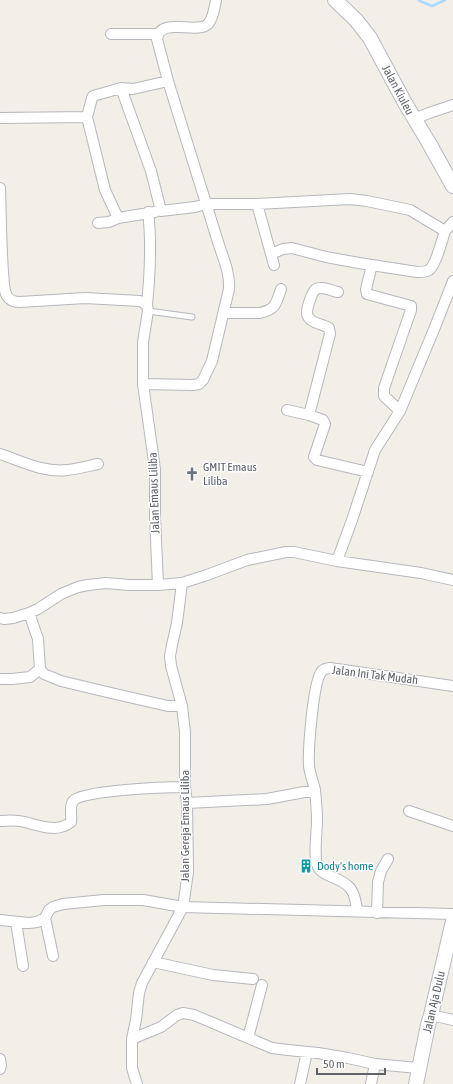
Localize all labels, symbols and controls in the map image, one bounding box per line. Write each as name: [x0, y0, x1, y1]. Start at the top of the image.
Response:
street label: Jalan Kiuleu: [379, 63, 417, 117]
street label: Jalan Emaus Liliba: [146, 452, 162, 534]
place label: GMIT Emaus Liliba: [203, 460, 257, 488]
church icon: GMIT Emaus Liliba: [184, 466, 200, 482]
street label: Jalan Ini Tak Mudah: [331, 663, 419, 687]
street label: Jalan Gereja Emaus Liliba: [178, 770, 192, 882]
building icon: Dody's home: [298, 858, 314, 874]
place label: Dody's home: [317, 859, 373, 873]
street label: Jalan Aja Dulu: [420, 970, 448, 1034]
scale bar: [317, 1050, 385, 1076]
text: 50 m: [323, 1057, 345, 1071]

